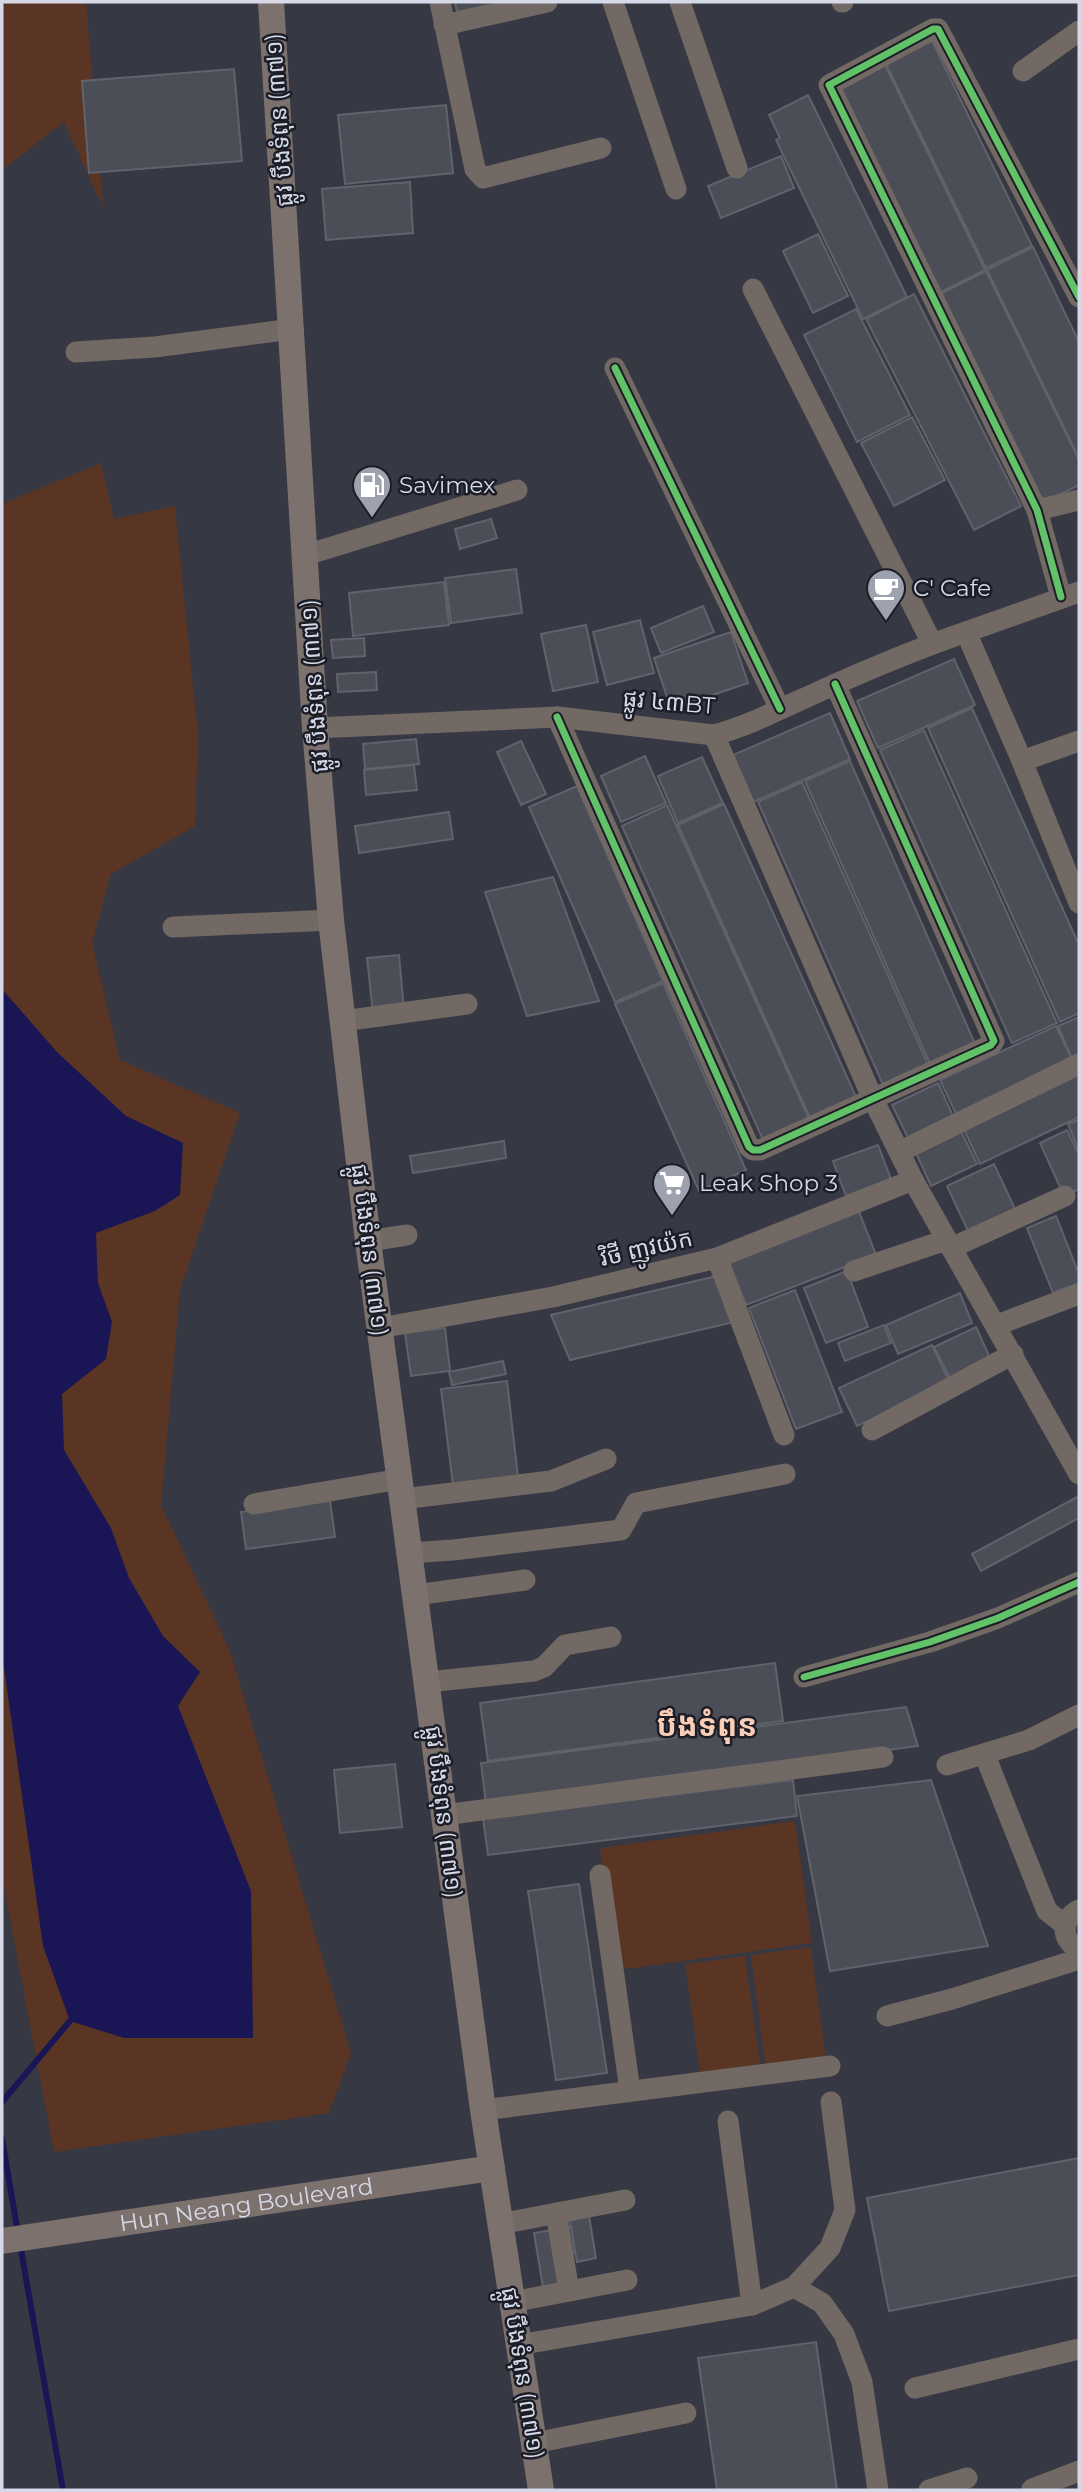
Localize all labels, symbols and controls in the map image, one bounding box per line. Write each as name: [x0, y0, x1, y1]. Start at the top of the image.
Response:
street label: ផ្លូវ បឹងទំពុន (៣៧១): [259, 32, 307, 208]
fuel station icon: Savimex: [351, 464, 393, 519]
place label: Savimex: [399, 471, 495, 499]
cafe icon: C' Cafe: [865, 567, 907, 622]
place label: C' Cafe: [913, 574, 991, 602]
street label: ផ្លូវ បឹងទំពុន (៣៧១): [294, 598, 342, 774]
street label: ផ្លូវ ៤៣BT: [621, 684, 717, 728]
street label: ផ្លូវ បឹងទំពុន (៣៧១): [338, 1162, 395, 1339]
supermarket icon: Leak Shop 3: [651, 1162, 693, 1217]
place label: Leak Shop 3: [699, 1169, 838, 1197]
street label: វិថី ញូវយ៉ក: [597, 1223, 697, 1279]
district label: បឹងទំពុន: [657, 1707, 757, 1744]
street label: ផ្លូវ បឹងទំពុន (៣៧១): [412, 1724, 469, 1901]
street label: Hun Neang Boulevard: [118, 2172, 375, 2237]
street label: ផ្លូវ បឹងទំពុន (៣៧១): [488, 2285, 551, 2462]

